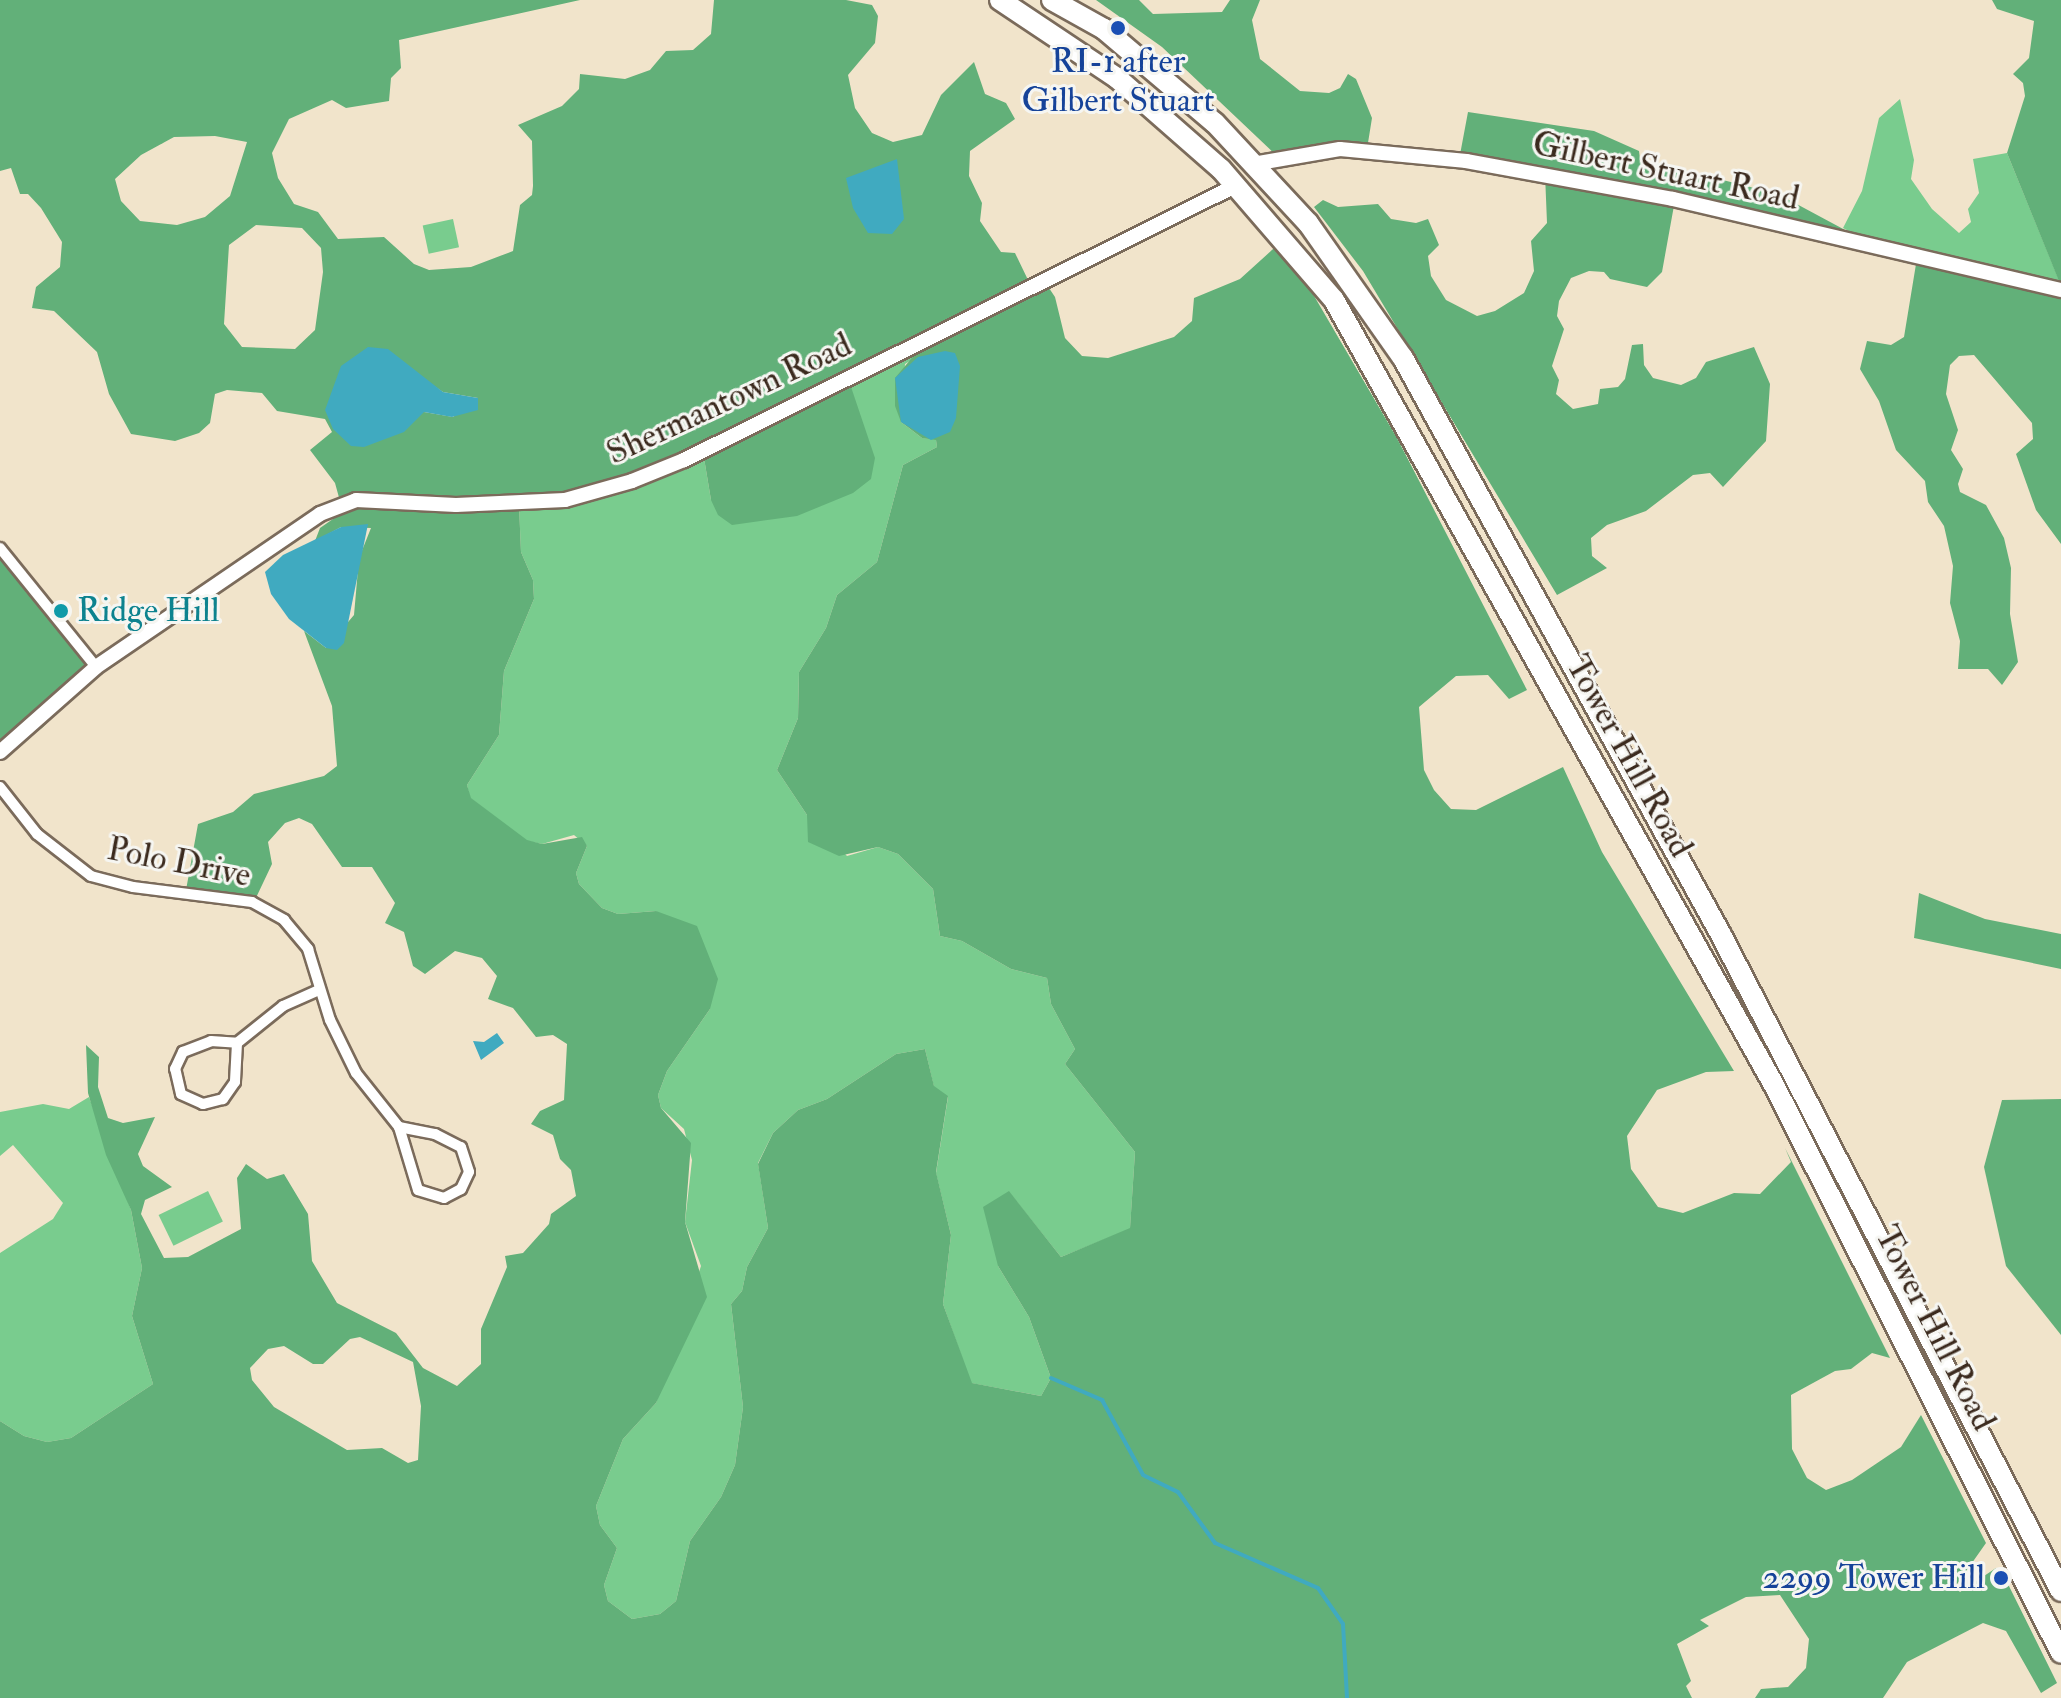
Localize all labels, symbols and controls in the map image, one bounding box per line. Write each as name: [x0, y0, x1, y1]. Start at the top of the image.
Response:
marker: RI-1 after Gilbert Stuart: [1109, 19, 1127, 37]
place label: RI-1 after Gilbert Stuart: [1021, 41, 1215, 120]
street label: Gilbert Stuart Road: [1529, 123, 1803, 219]
street label: Shermantown Road: [600, 324, 858, 474]
place label: Ridge Hill: [77, 591, 219, 631]
marker: Ridge Hill: [52, 602, 70, 620]
street label: Tower Hill Road: [1557, 648, 1701, 864]
street label: Polo Drive: [104, 828, 254, 896]
street label: Tower Hill Road: [1866, 1219, 2004, 1437]
place label: 2299 Tower Hill: [1762, 1558, 1985, 1598]
marker: 2299 Tower Hill: [1992, 1569, 2010, 1587]

